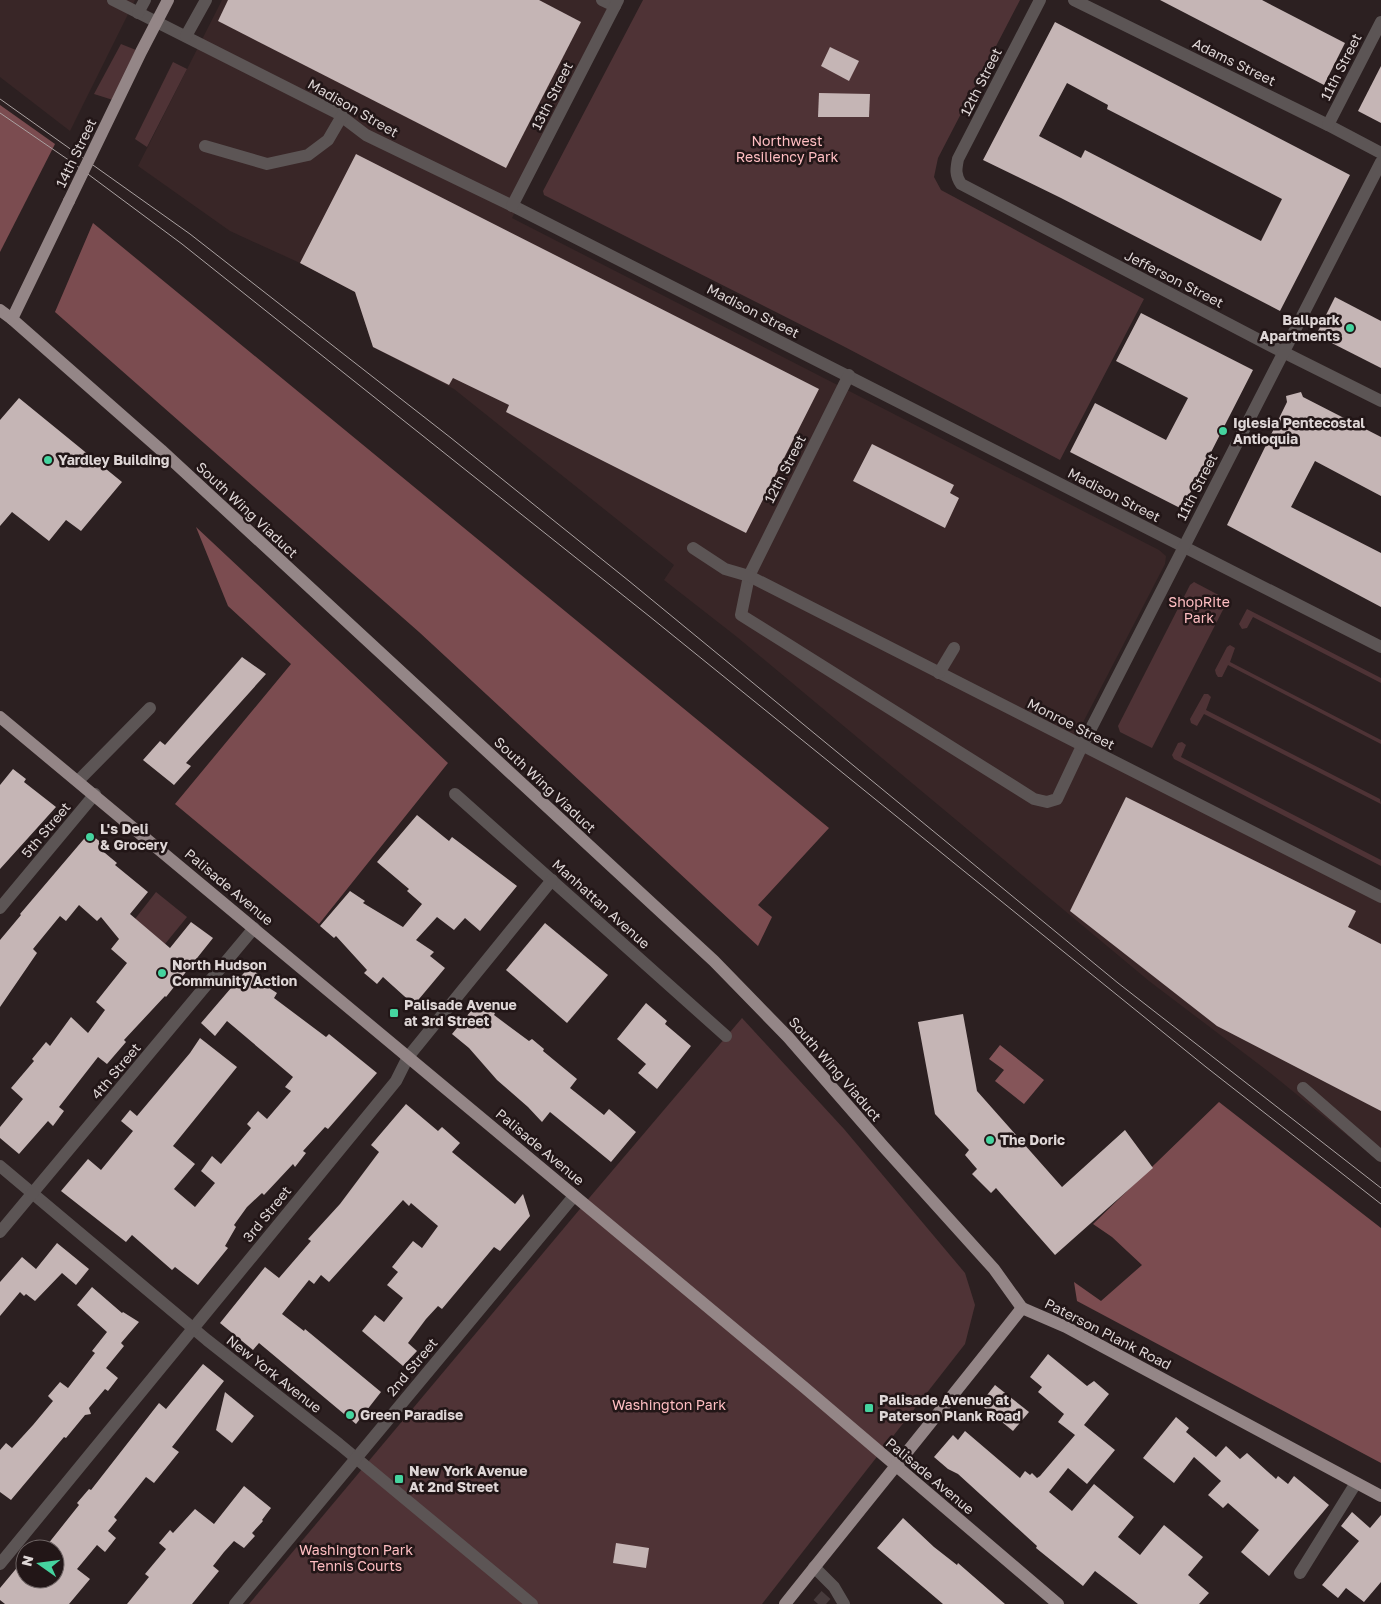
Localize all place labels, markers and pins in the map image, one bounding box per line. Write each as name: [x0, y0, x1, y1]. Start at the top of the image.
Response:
place label: Ballpark Apartments: [1260, 311, 1340, 344]
marker: Ballpark Apartments: [1344, 322, 1356, 334]
place label: Iglesia Pentecostal Antioquia: [1233, 414, 1365, 447]
marker: Iglesia Pentecostal Antioquia: [1217, 425, 1229, 437]
place label: Yardley Building: [58, 451, 169, 468]
marker: Yardley Building: [42, 454, 54, 466]
place label: L's Deli & Grocery: [100, 820, 168, 853]
marker: L's Deli & Grocery: [84, 831, 96, 843]
place label: North Hudson Community Action: [172, 956, 297, 989]
marker: North Hudson Community Action: [156, 967, 168, 979]
place label: Palisade Avenue at 3rd Street: [404, 996, 517, 1029]
marker: Palisade Avenue at 3rd Street: [388, 1007, 400, 1019]
place label: The Doric: [1000, 1131, 1065, 1148]
marker: The Doric: [984, 1134, 996, 1146]
place label: Palisade Avenue at Paterson Plank Road: [879, 1391, 1021, 1424]
marker: Palisade Avenue at Paterson Plank Road: [863, 1402, 875, 1414]
place label: Green Paradise: [360, 1406, 463, 1423]
marker: Green Paradise: [344, 1409, 356, 1421]
place label: New York Avenue At 2nd Street: [409, 1462, 528, 1495]
marker: New York Avenue At 2nd Street: [393, 1473, 405, 1485]

